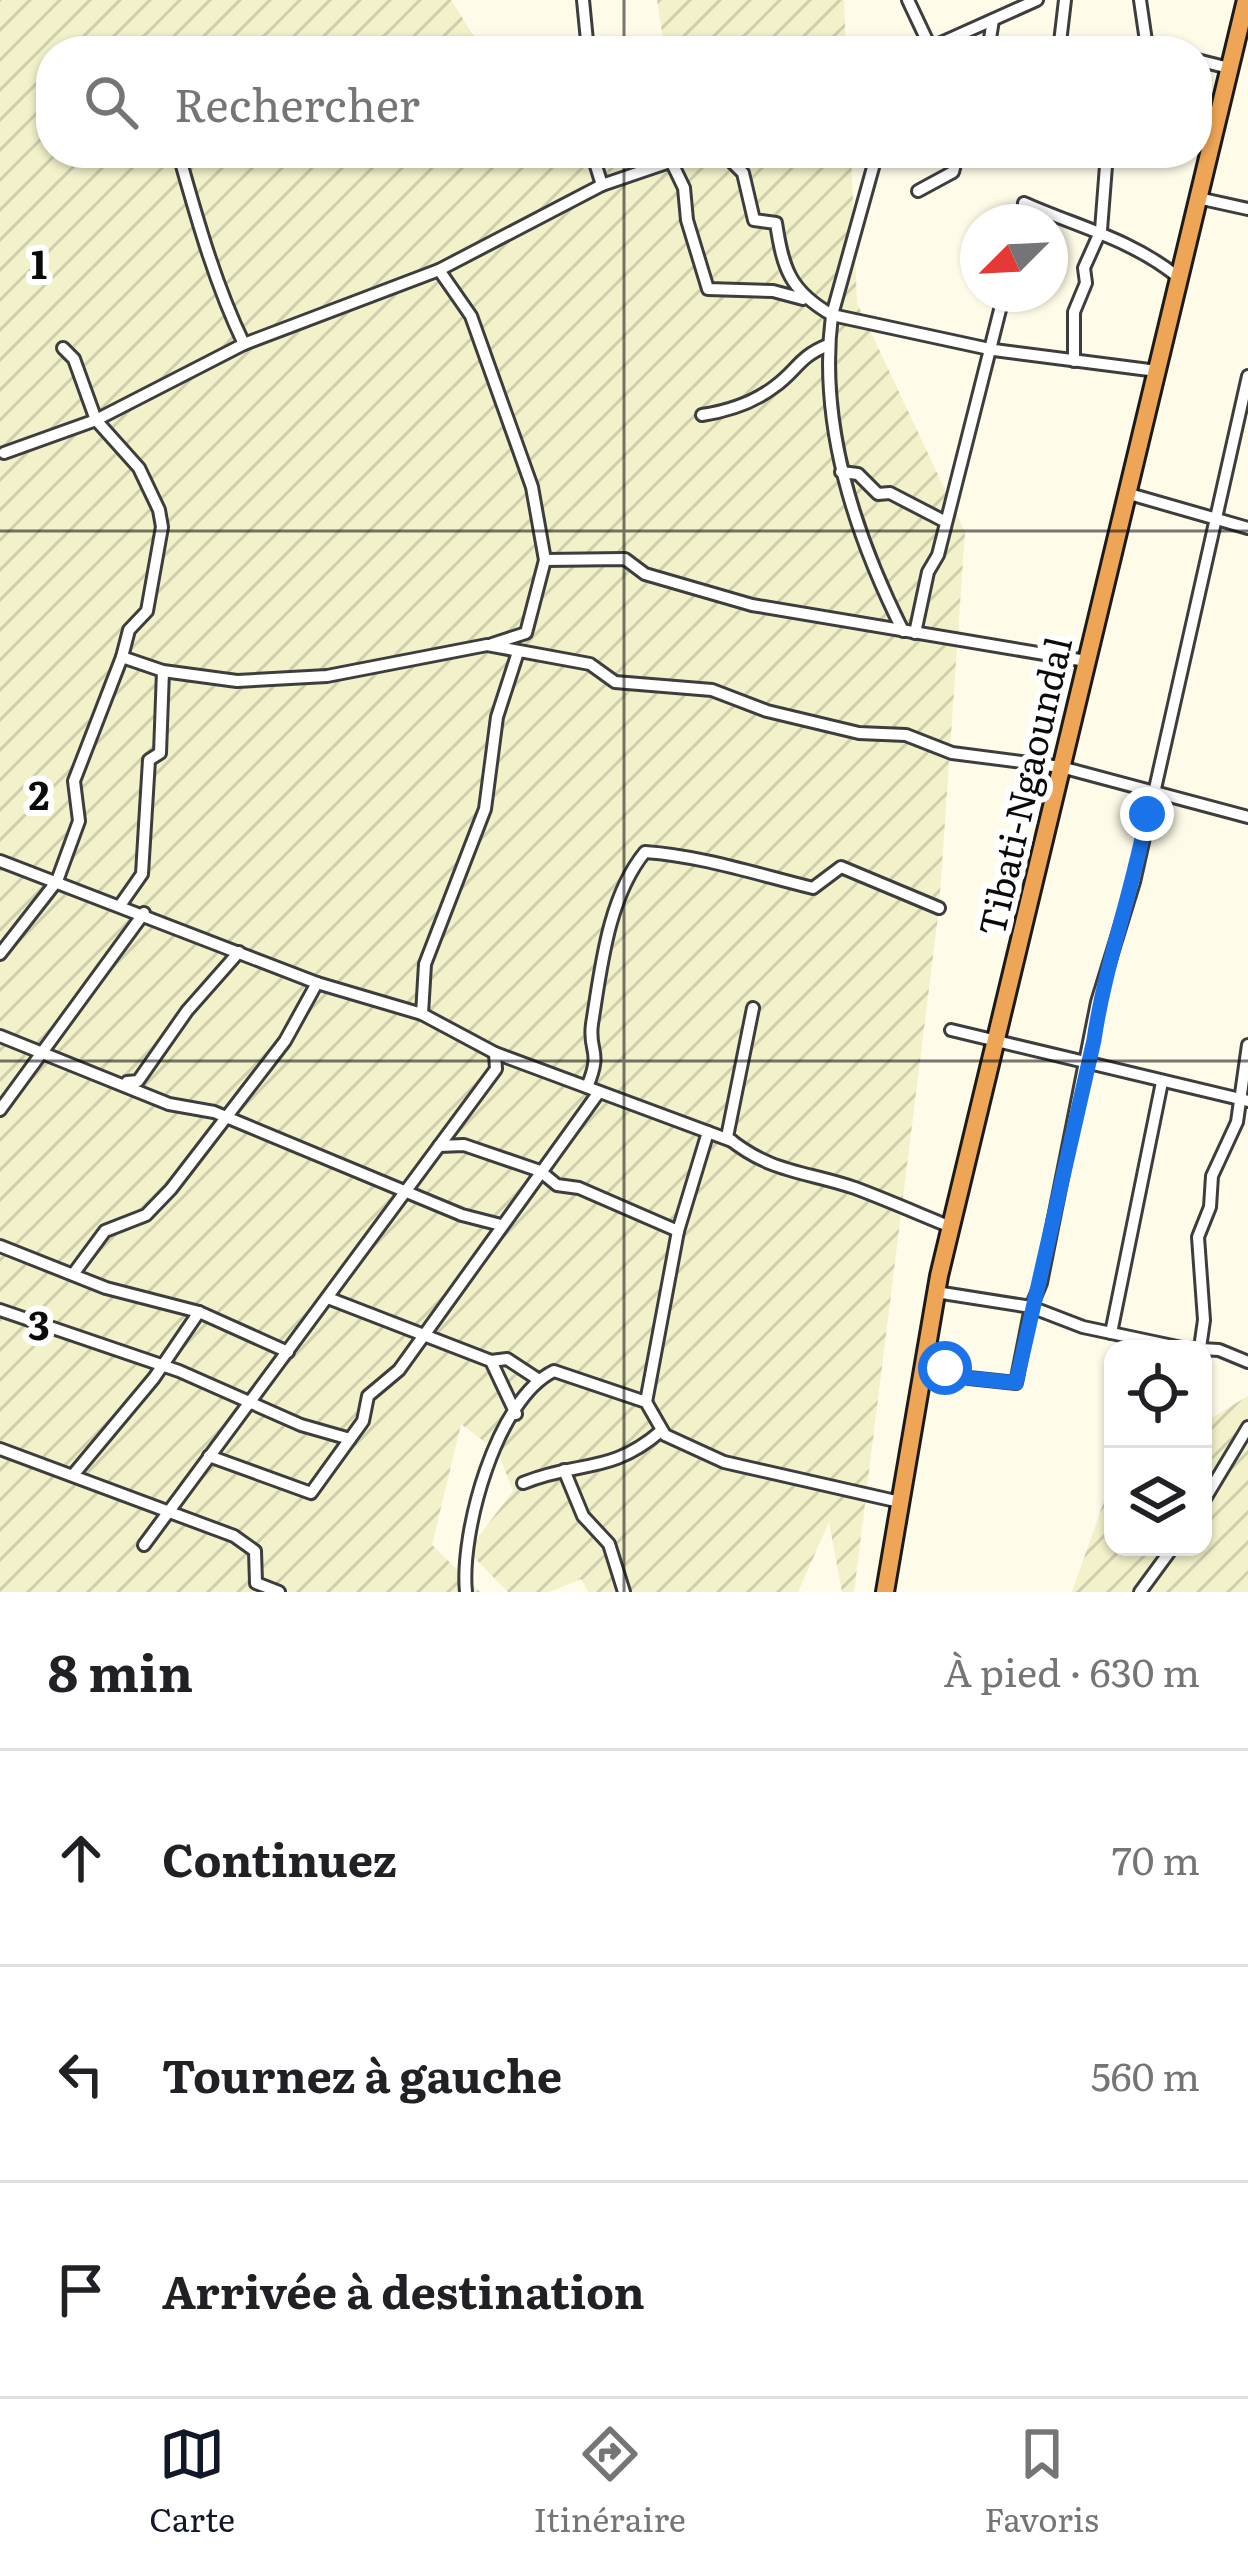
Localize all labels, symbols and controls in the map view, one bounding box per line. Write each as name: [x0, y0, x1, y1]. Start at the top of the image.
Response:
search box: [36, 36, 1212, 168]
icon: search: [78, 69, 144, 135]
text: Rechercher: [174, 69, 420, 136]
north arrow: [960, 204, 1068, 312]
text: 1: [31, 233, 47, 291]
street label: Tibati-Ngaoundal: [963, 631, 1083, 941]
text: 2: [29, 764, 49, 822]
route end: [1120, 787, 1174, 841]
text: 3: [28, 1294, 50, 1352]
map controls: [1104, 1340, 1212, 1556]
button: locate: [1104, 1340, 1212, 1448]
route start: [918, 1341, 972, 1395]
button: layers: [1104, 1448, 1212, 1556]
text: 8 min: [48, 1632, 193, 1708]
text: À pied · 630 m: [944, 1641, 1200, 1699]
text: Continuez: [162, 1824, 397, 1891]
icon: ahead: [48, 1825, 114, 1891]
text: 70 m: [1112, 1829, 1200, 1887]
text: Tournez à gauche: [162, 2040, 562, 2107]
icon: left: [48, 2041, 114, 2107]
text: 560 m: [1091, 2045, 1200, 2103]
text: Arrivée à destination: [162, 2256, 645, 2323]
icon: arrive: [48, 2257, 114, 2323]
tab: Carte: [149, 2421, 235, 2542]
tab: Itinéraire: [534, 2421, 686, 2542]
tab: Favoris: [984, 2421, 1099, 2542]

